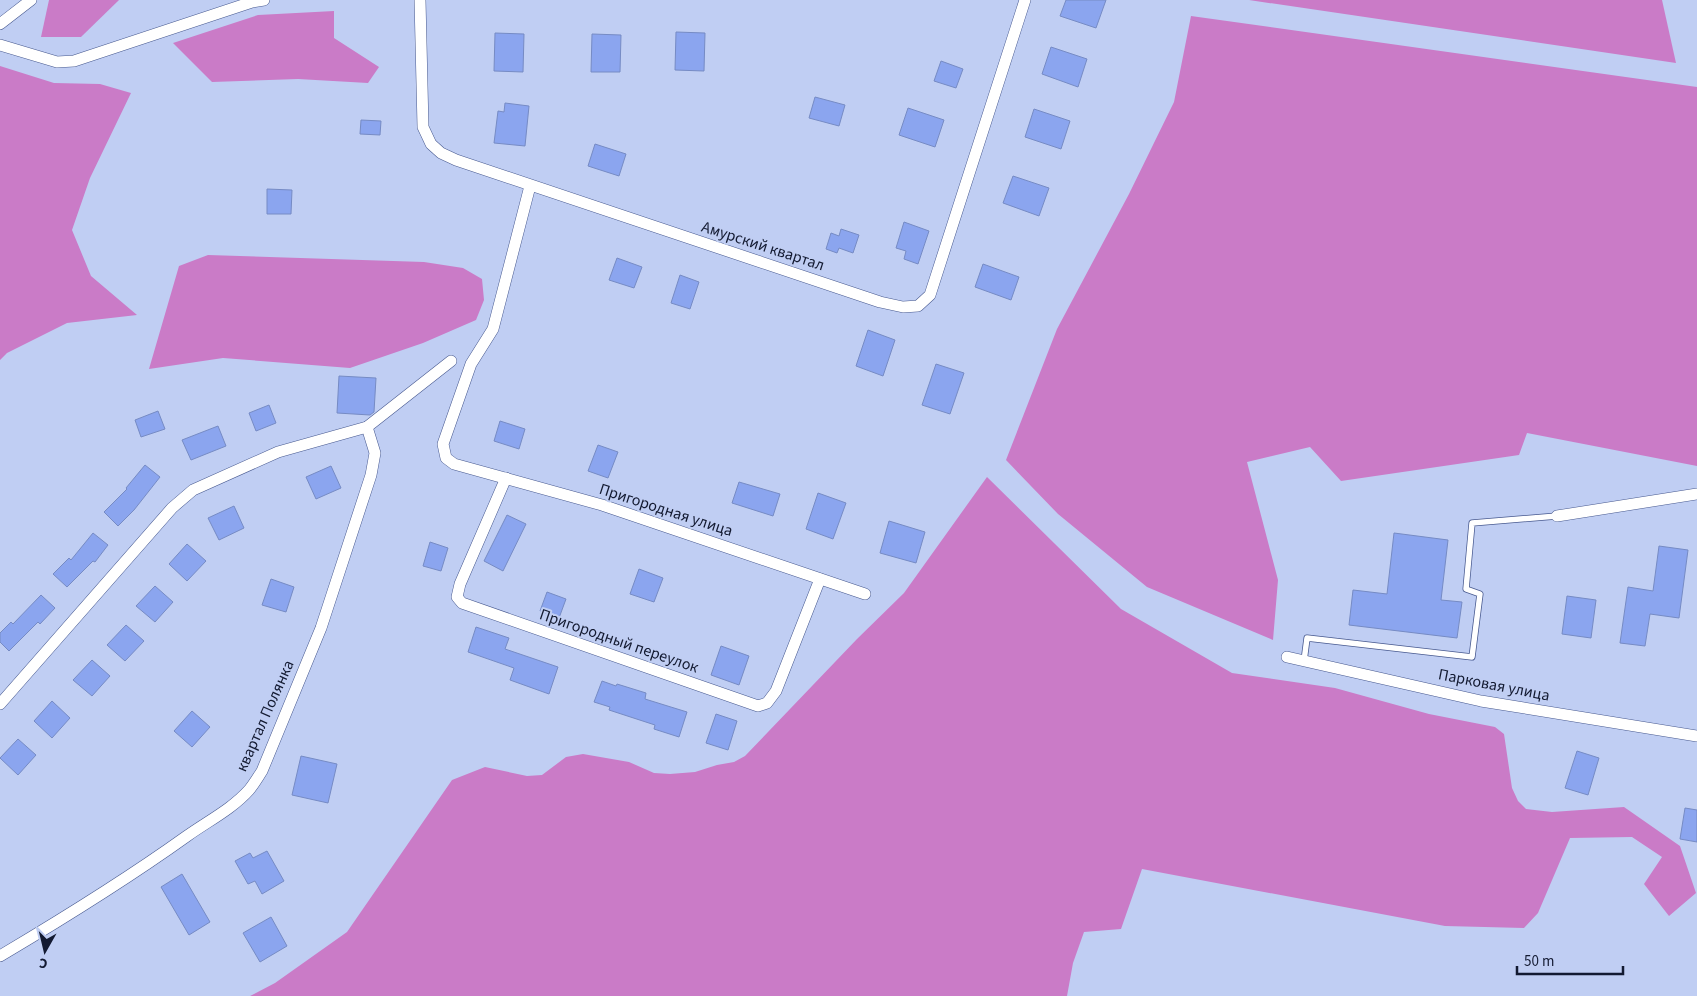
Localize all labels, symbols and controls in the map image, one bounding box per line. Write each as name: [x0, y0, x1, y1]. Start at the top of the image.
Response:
street label: Амурский квартал: [699, 216, 827, 276]
street label: Пригородная улица: [596, 478, 736, 542]
street label: Пригородный переулок: [536, 603, 702, 679]
street label: квартал Полянка: [231, 657, 299, 775]
street label: Парковая улица: [1436, 663, 1552, 707]
north arrow: [20, 926, 70, 976]
scale bar: [1517, 944, 1623, 976]
text: 50 m: [1524, 951, 1554, 972]
text: С: [38, 952, 49, 973]

